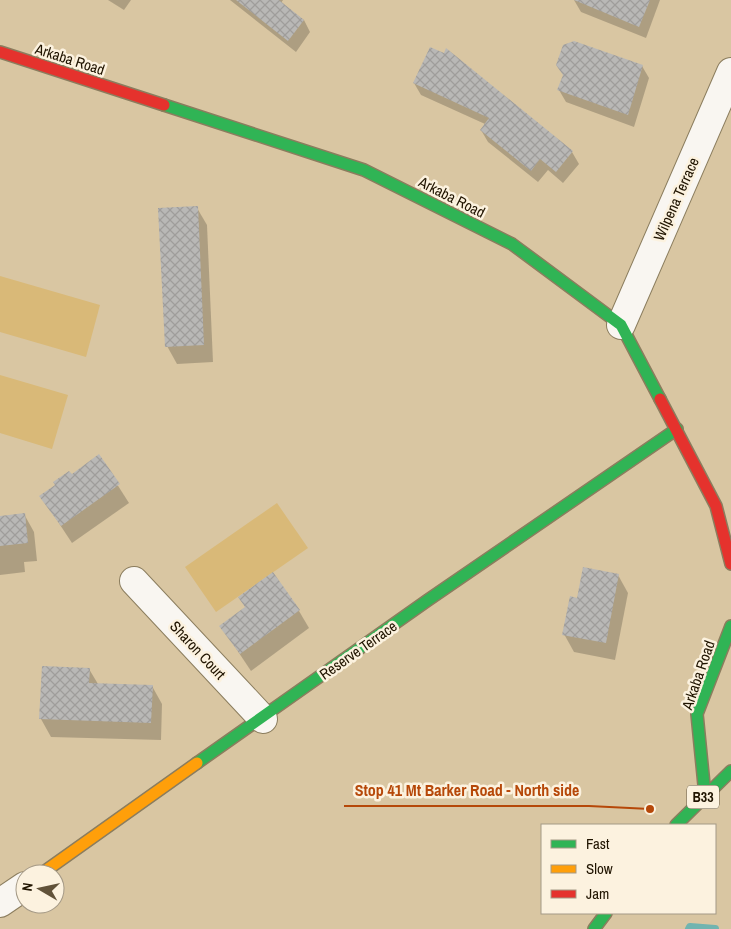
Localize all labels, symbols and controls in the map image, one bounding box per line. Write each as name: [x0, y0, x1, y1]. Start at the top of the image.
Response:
street label: Arkaba Road: [32, 38, 107, 80]
street label: Wilpena Terrace: [648, 154, 704, 244]
street label: Arkaba Road: [414, 171, 489, 223]
street label: Reserve Terrace: [315, 615, 401, 684]
street label: Sharon Court: [165, 616, 231, 684]
street label: Arkaba Road: [676, 638, 720, 713]
callout: Stop 41 Mt Barker Road - North side: [344, 775, 589, 806]
text: Stop 41 Mt Barker Road - North side: [355, 779, 579, 801]
road number: B33: [687, 786, 719, 809]
legend: [541, 824, 716, 914]
text: Fast: [586, 833, 610, 854]
text: Slow: [586, 858, 613, 879]
north arrow: [15, 864, 65, 914]
text: N: [18, 881, 37, 892]
text: Jam: [586, 883, 609, 904]

